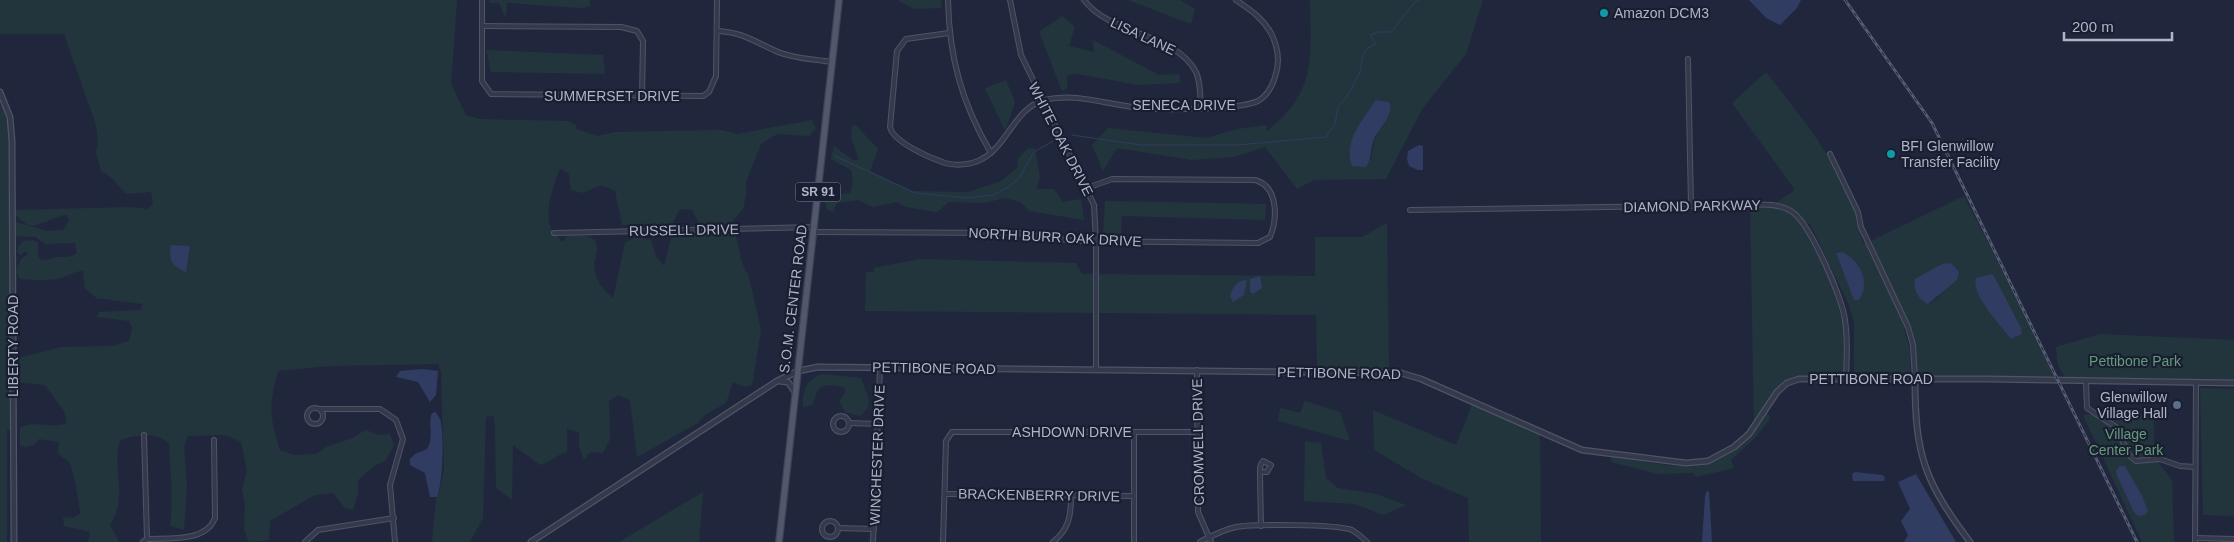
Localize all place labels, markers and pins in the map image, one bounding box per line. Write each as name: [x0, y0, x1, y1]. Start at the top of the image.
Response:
place label: Amazon DCM3: [1614, 5, 1709, 21]
marker: Amazon DCM3: [1598, 7, 1610, 19]
place label: BFI Glenwillow Transfer Facility: [1901, 138, 2000, 170]
marker: BFI Glenwillow Transfer Facility: [1885, 148, 1897, 160]
place label: Glenwillow Village Hall: [2097, 389, 2168, 421]
marker: Glenwillow Village Hall: [2171, 399, 2183, 411]

